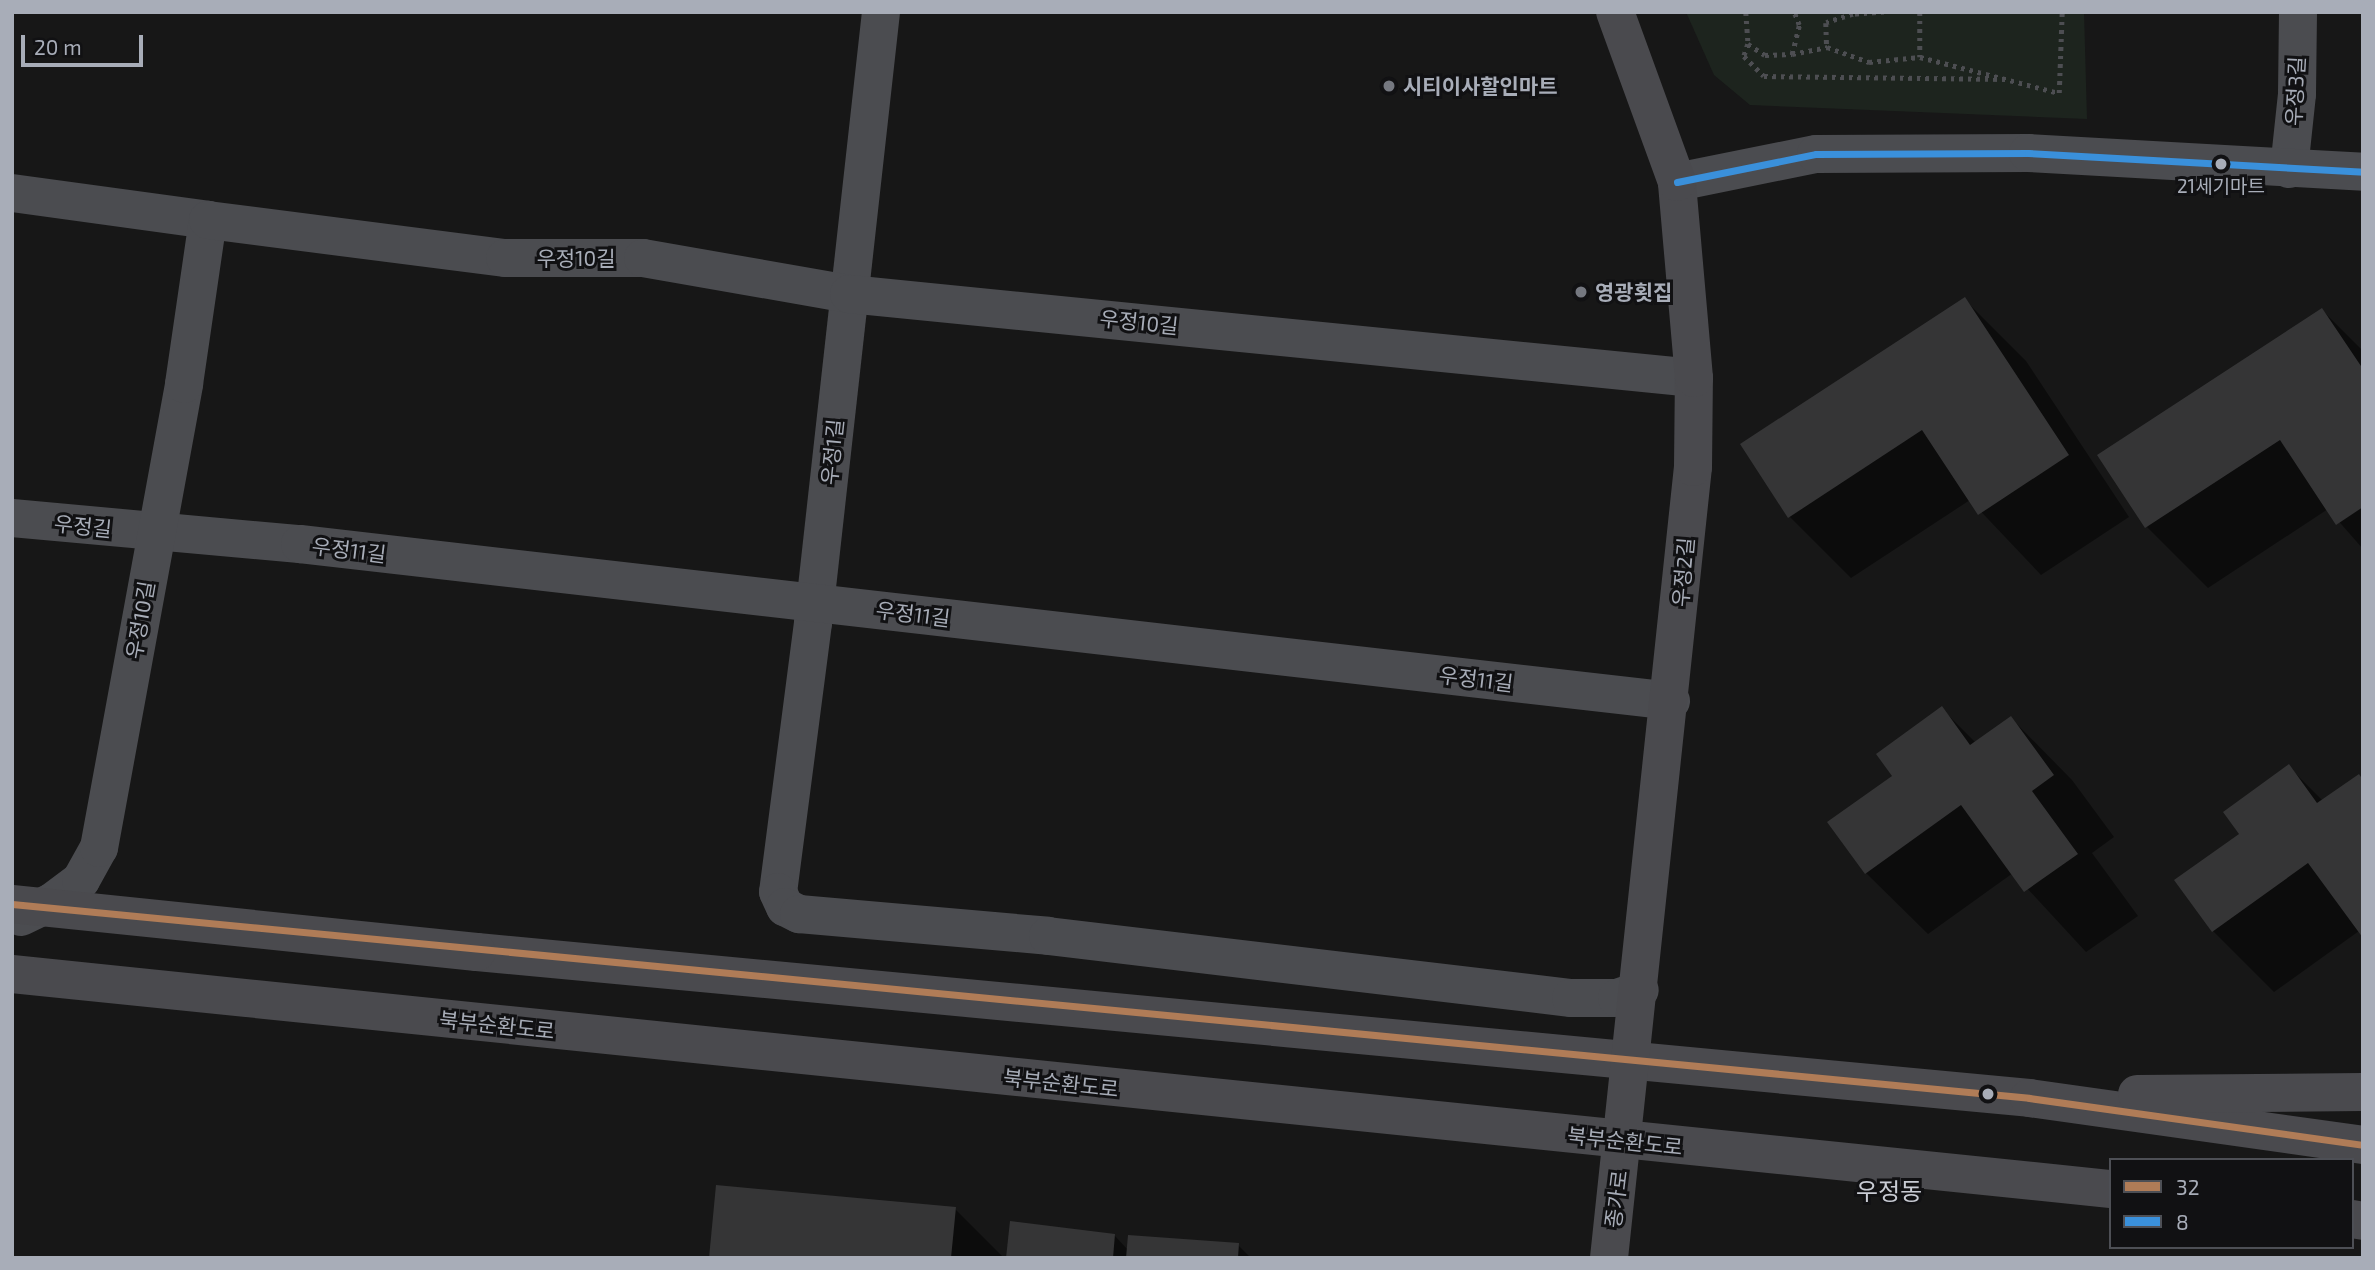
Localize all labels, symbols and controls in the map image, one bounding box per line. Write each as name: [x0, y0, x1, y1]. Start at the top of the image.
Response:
scale bar: [24, 21, 147, 65]
text: 20 m: [34, 34, 82, 59]
street label: 우정3길: [2281, 56, 2309, 126]
place label: 시티이사할인마트: [1403, 73, 1558, 99]
marker: 시티이사할인마트: [1381, 78, 1397, 94]
marker: 21세기마트: [2214, 157, 2228, 171]
place label: 21세기마트: [2177, 175, 2265, 197]
street label: 우정10길: [537, 245, 615, 271]
place label: 영광횟집: [1595, 279, 1672, 305]
marker: 영광횟집: [1573, 284, 1589, 300]
street label: 우정10길: [1098, 305, 1180, 339]
street label: 우정1길: [816, 418, 848, 486]
street label: 우정길: [53, 510, 113, 542]
street label: 우정11길: [310, 533, 388, 567]
street label: 우정2길: [1667, 536, 1699, 608]
street label: 우정10길: [121, 579, 159, 661]
street label: 우정11길: [874, 597, 952, 631]
street label: 우정11길: [1437, 662, 1515, 696]
street label: 북부순환도로: [438, 1006, 556, 1044]
street label: 북부순환도로: [1002, 1064, 1120, 1102]
unlabelled marker: [1981, 1087, 1995, 1101]
street label: 북부순환도로: [1566, 1122, 1684, 1160]
legend: [2109, 1158, 2354, 1249]
street label: 종가로: [1600, 1169, 1632, 1229]
text: 32: [2176, 1174, 2199, 1199]
district label: 우정동: [1856, 1177, 1922, 1205]
text: 8: [2176, 1209, 2189, 1234]

